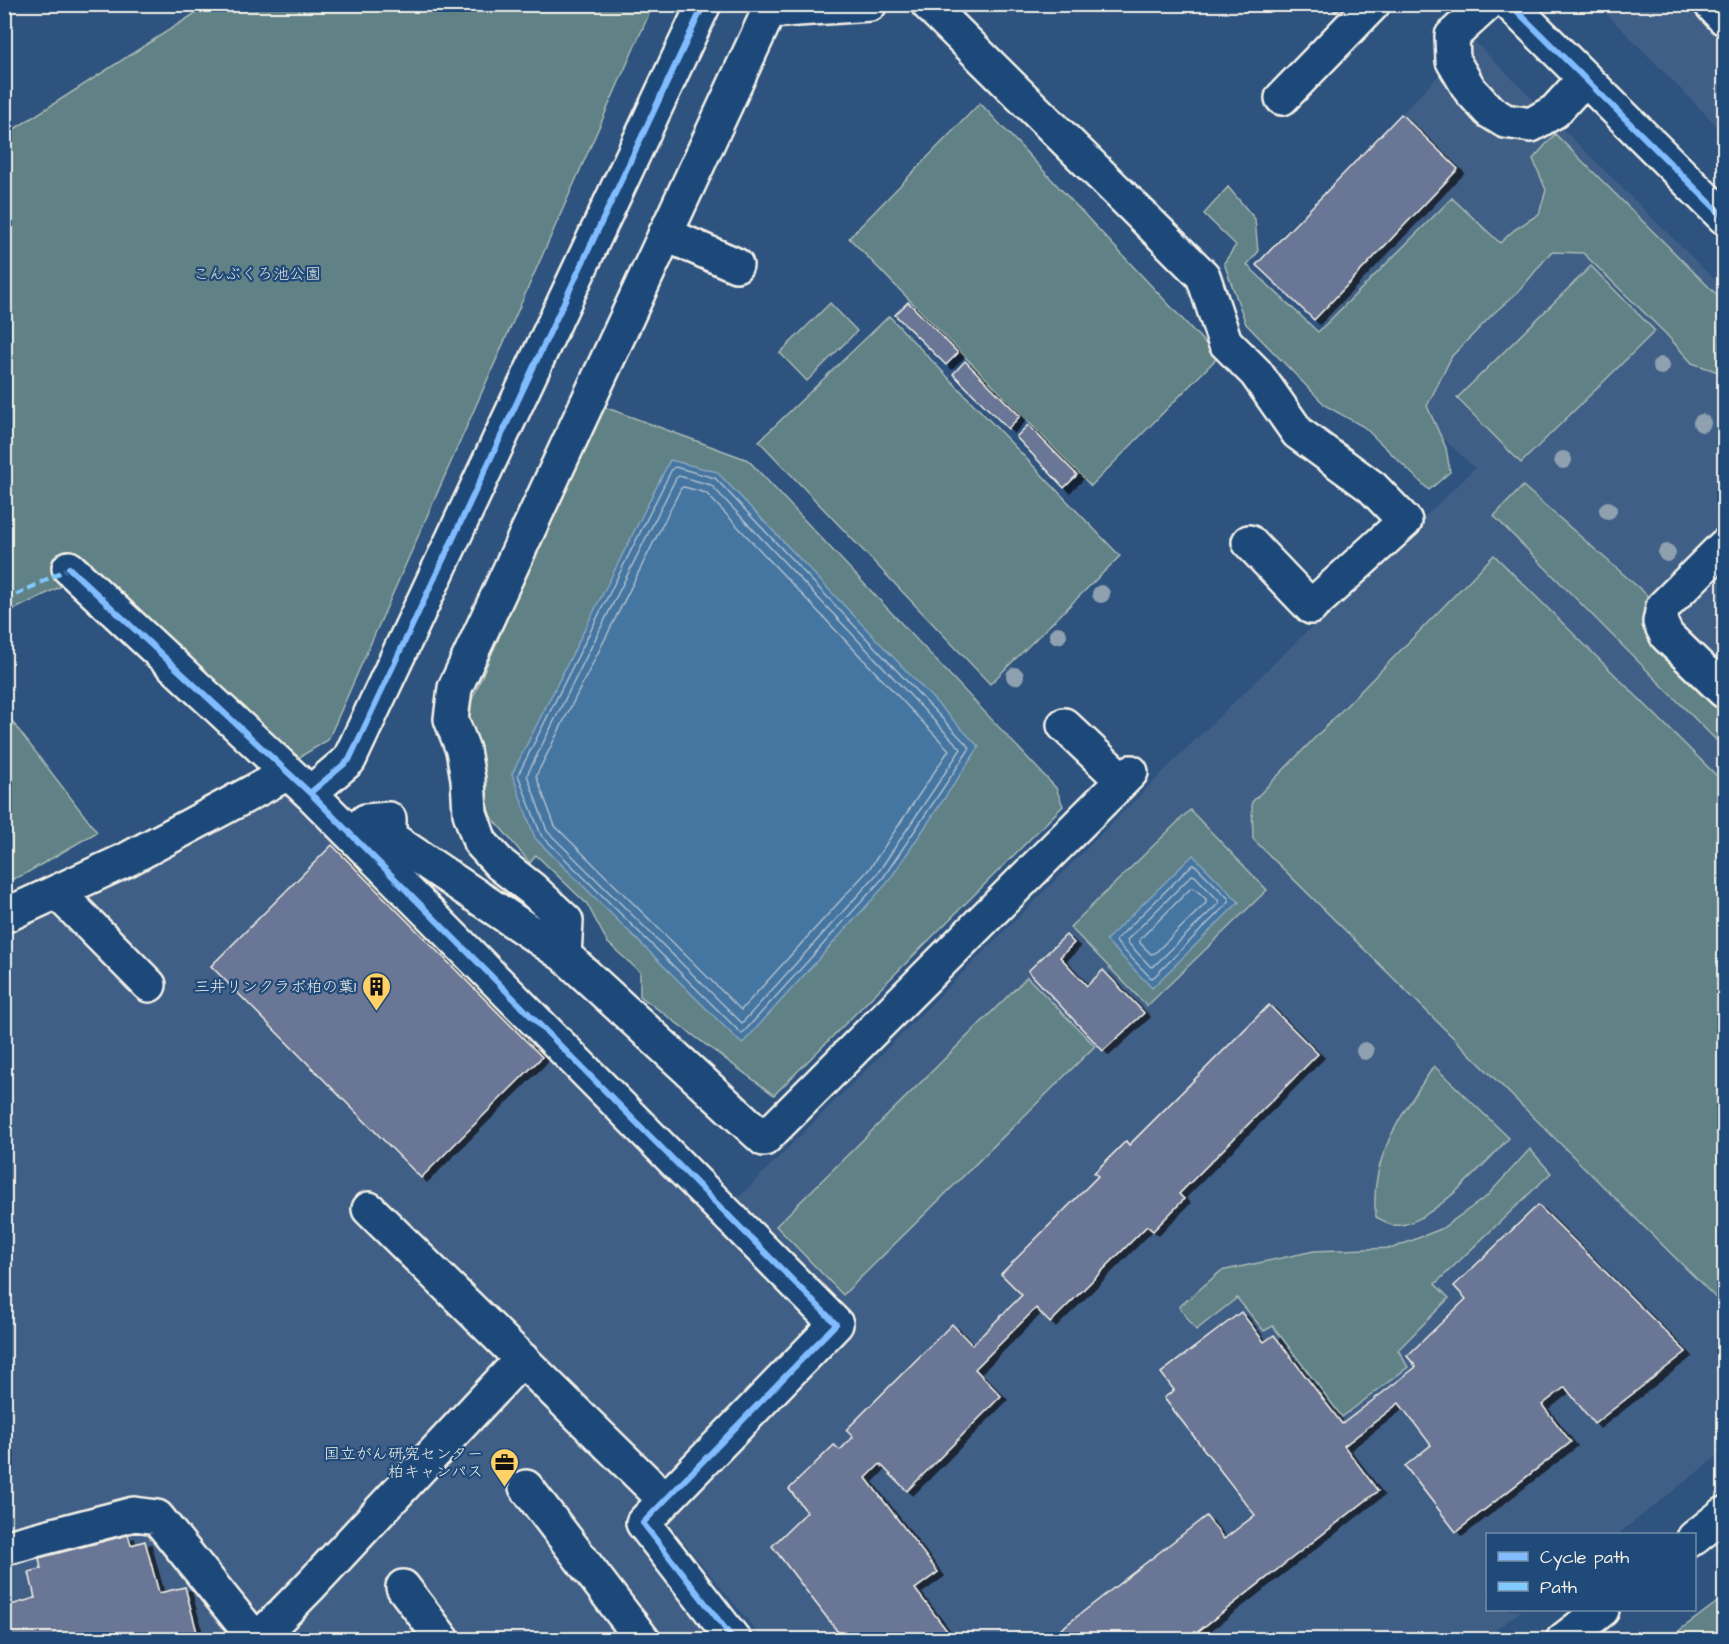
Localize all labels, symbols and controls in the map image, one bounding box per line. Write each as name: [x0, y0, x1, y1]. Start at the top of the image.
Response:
park label: こんぶくろ池公園: [193, 263, 321, 285]
building icon: 三井リンクラボ柏の葉1: [361, 970, 393, 1012]
place label: 三井リンクラボ柏の葉1: [194, 976, 356, 998]
place label: 国立がん研究センター 柏キャンパス: [324, 1443, 483, 1483]
office icon: 国立がん研究センター 柏キャンパス: [488, 1446, 520, 1488]
legend: [1486, 1533, 1696, 1611]
text: Cycle path: [1540, 1545, 1629, 1571]
text: Path: [1540, 1575, 1577, 1600]

